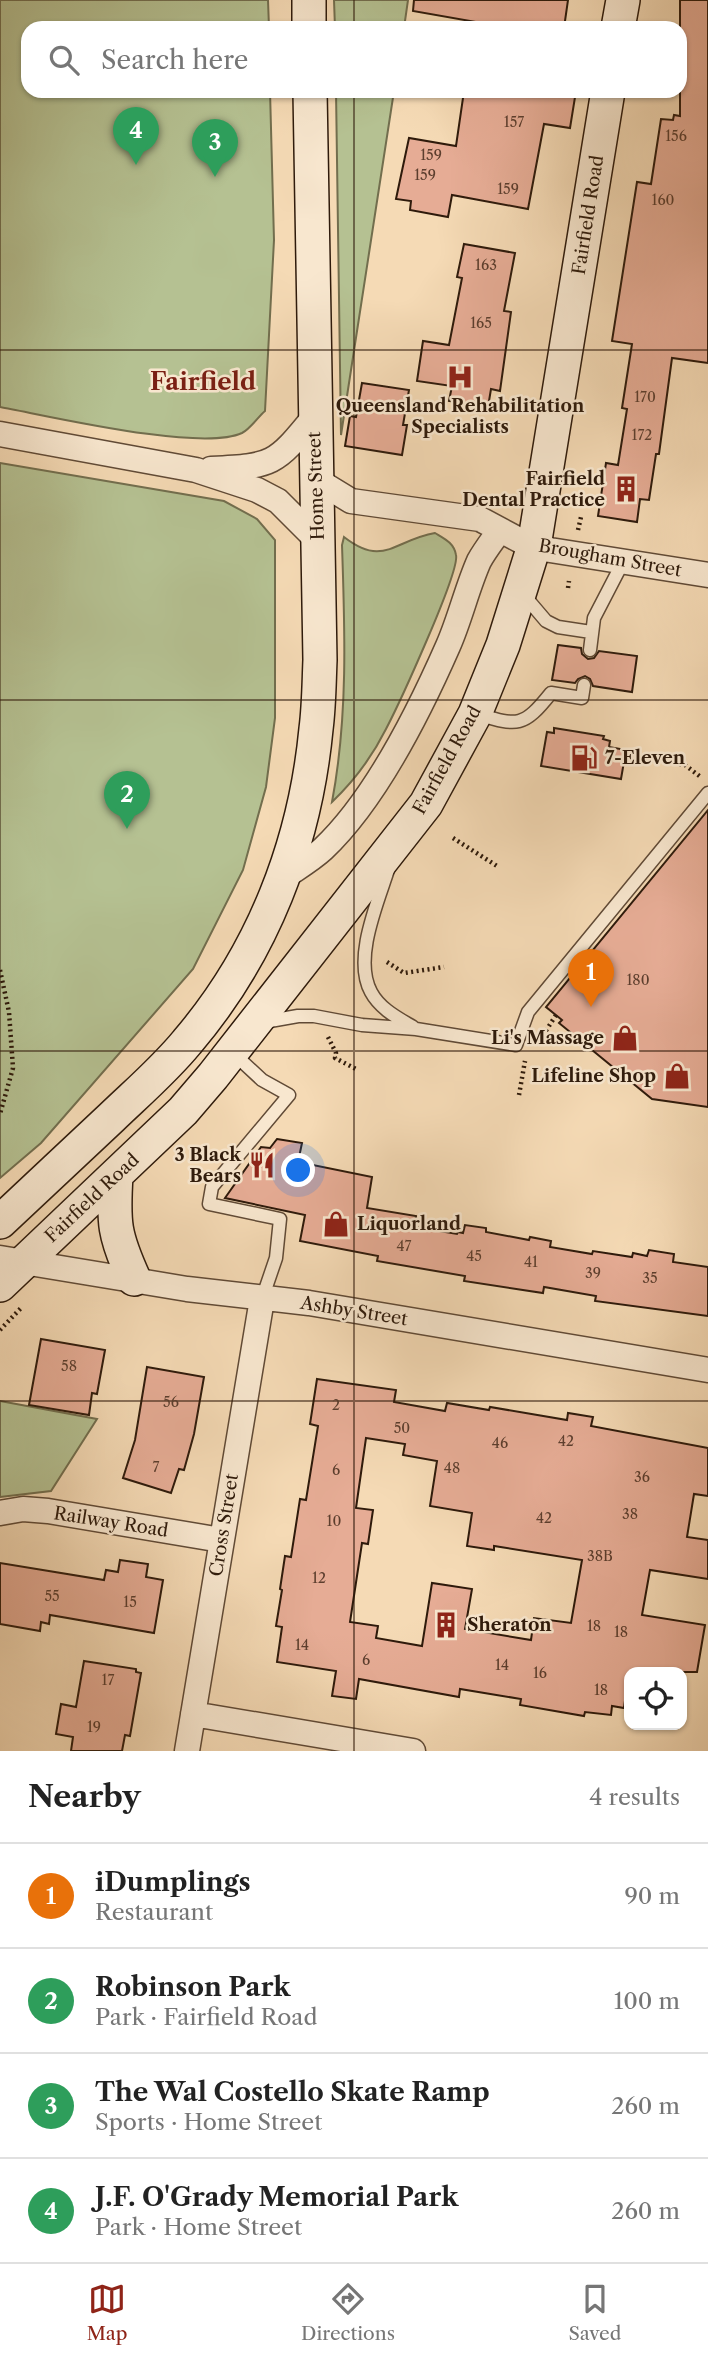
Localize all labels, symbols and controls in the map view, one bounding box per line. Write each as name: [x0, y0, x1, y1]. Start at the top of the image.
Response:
search box: [21, 21, 687, 98]
icon: search: [45, 41, 83, 79]
text: Search here: [101, 44, 248, 76]
pin: 4: [113, 107, 159, 165]
house number: 157: [504, 113, 524, 131]
pin: 3: [192, 119, 238, 177]
house number: 156: [665, 127, 687, 145]
house number: 159: [420, 146, 442, 164]
street label: Fairfield Road: [568, 154, 608, 276]
house number: 159: [414, 166, 436, 184]
house number: 159: [497, 180, 519, 198]
house number: 160: [652, 191, 675, 209]
house number: 163: [475, 256, 497, 274]
house number: 165: [470, 314, 492, 332]
hospital icon: Queensland Rehabilitation Specialists: [445, 362, 475, 392]
district label: Fairfield: [150, 367, 256, 396]
house number: 170: [634, 388, 656, 406]
place label: Queensland Rehabilitation Specialists: [336, 395, 585, 438]
house number: 172: [632, 426, 652, 444]
street label: Home Street: [303, 431, 329, 541]
place label: Fairfield Dental Practice: [462, 468, 605, 511]
building icon: Fairfield Dental Practice: [611, 474, 641, 504]
street label: Brougham Street: [537, 535, 684, 582]
street label: Fairfield Road: [408, 702, 486, 818]
fuel station icon: 7-Eleven: [569, 743, 599, 773]
place label: 7-Eleven: [605, 747, 686, 769]
pin: 2: [104, 771, 150, 829]
pin: 1: [568, 949, 614, 1007]
house number: 180: [626, 971, 650, 989]
shop icon: Li's Massage: [610, 1023, 640, 1053]
place label: Li's Massage: [491, 1027, 604, 1049]
shop icon: Lifeline Shop: [662, 1061, 692, 1091]
place label: Lifeline Shop: [531, 1065, 656, 1087]
place label: 3 Black Bears: [175, 1144, 242, 1187]
street label: Fairfield Road: [40, 1149, 144, 1247]
restaurant icon: 3 Black Bears: [247, 1150, 277, 1180]
your location: [281, 1153, 315, 1187]
shop icon: Liquorland: [321, 1209, 351, 1239]
place label: Liquorland: [357, 1213, 461, 1235]
house number: 47: [397, 1237, 412, 1255]
house number: 45: [466, 1247, 482, 1265]
house number: 41: [524, 1253, 538, 1271]
house number: 39: [585, 1264, 601, 1282]
house number: 35: [642, 1269, 658, 1287]
street label: Ashby Street: [298, 1292, 410, 1330]
house number: 58: [61, 1357, 77, 1375]
house number: 56: [163, 1393, 179, 1411]
house number: 2: [332, 1396, 340, 1414]
house number: 50: [394, 1419, 410, 1437]
house number: 42: [558, 1432, 574, 1450]
house number: 46: [492, 1434, 508, 1452]
house number: 7: [153, 1458, 160, 1476]
house number: 48: [444, 1459, 460, 1477]
house number: 6: [332, 1461, 340, 1479]
house number: 36: [634, 1468, 650, 1486]
street label: Cross Street: [205, 1471, 243, 1578]
street label: Railway Road: [52, 1502, 170, 1542]
house number: 38: [622, 1505, 638, 1523]
house number: 42: [536, 1509, 552, 1527]
house number: 10: [327, 1512, 341, 1530]
house number: 38B: [587, 1547, 613, 1565]
house number: 12: [312, 1569, 326, 1587]
house number: 55: [44, 1587, 60, 1605]
house number: 15: [123, 1593, 137, 1611]
building icon: Sheraton: [431, 1610, 461, 1640]
place label: Sheraton: [467, 1614, 552, 1636]
house number: 18: [587, 1617, 601, 1635]
house number: 18: [614, 1623, 628, 1641]
house number: 14: [295, 1636, 309, 1654]
house number: 6: [362, 1651, 370, 1669]
house number: 14: [495, 1656, 509, 1674]
house number: 16: [533, 1664, 547, 1682]
map controls: [624, 1667, 687, 1730]
button: locate: [624, 1667, 687, 1730]
house number: 17: [102, 1671, 114, 1689]
house number: 18: [594, 1681, 608, 1699]
house number: 19: [87, 1718, 101, 1736]
text: Nearby: [28, 1778, 141, 1815]
text: 4 results: [589, 1783, 680, 1811]
text: iDumplings: [95, 1866, 251, 1898]
text: 1: [46, 1882, 56, 1910]
text: 90 m: [624, 1882, 680, 1910]
text: Restaurant: [95, 1898, 213, 1926]
text: Robinson Park: [95, 1971, 290, 2003]
text: 2: [44, 1987, 58, 2015]
text: 100 m: [614, 1987, 680, 2015]
text: Park · Fairfield Road: [95, 2003, 317, 2031]
text: The Wal Costello Skate Ramp: [95, 2076, 490, 2108]
text: 3: [45, 2092, 58, 2120]
text: 260 m: [611, 2092, 680, 2120]
text: Sports · Home Street: [95, 2108, 322, 2136]
text: J.F. O'Grady Memorial Park: [95, 2181, 458, 2213]
text: 4: [44, 2197, 58, 2225]
text: 260 m: [611, 2197, 680, 2225]
text: Park · Home Street: [95, 2213, 302, 2241]
tab: Map: [87, 2280, 128, 2345]
tab: Directions: [301, 2280, 395, 2345]
tab: Saved: [568, 2280, 621, 2345]

